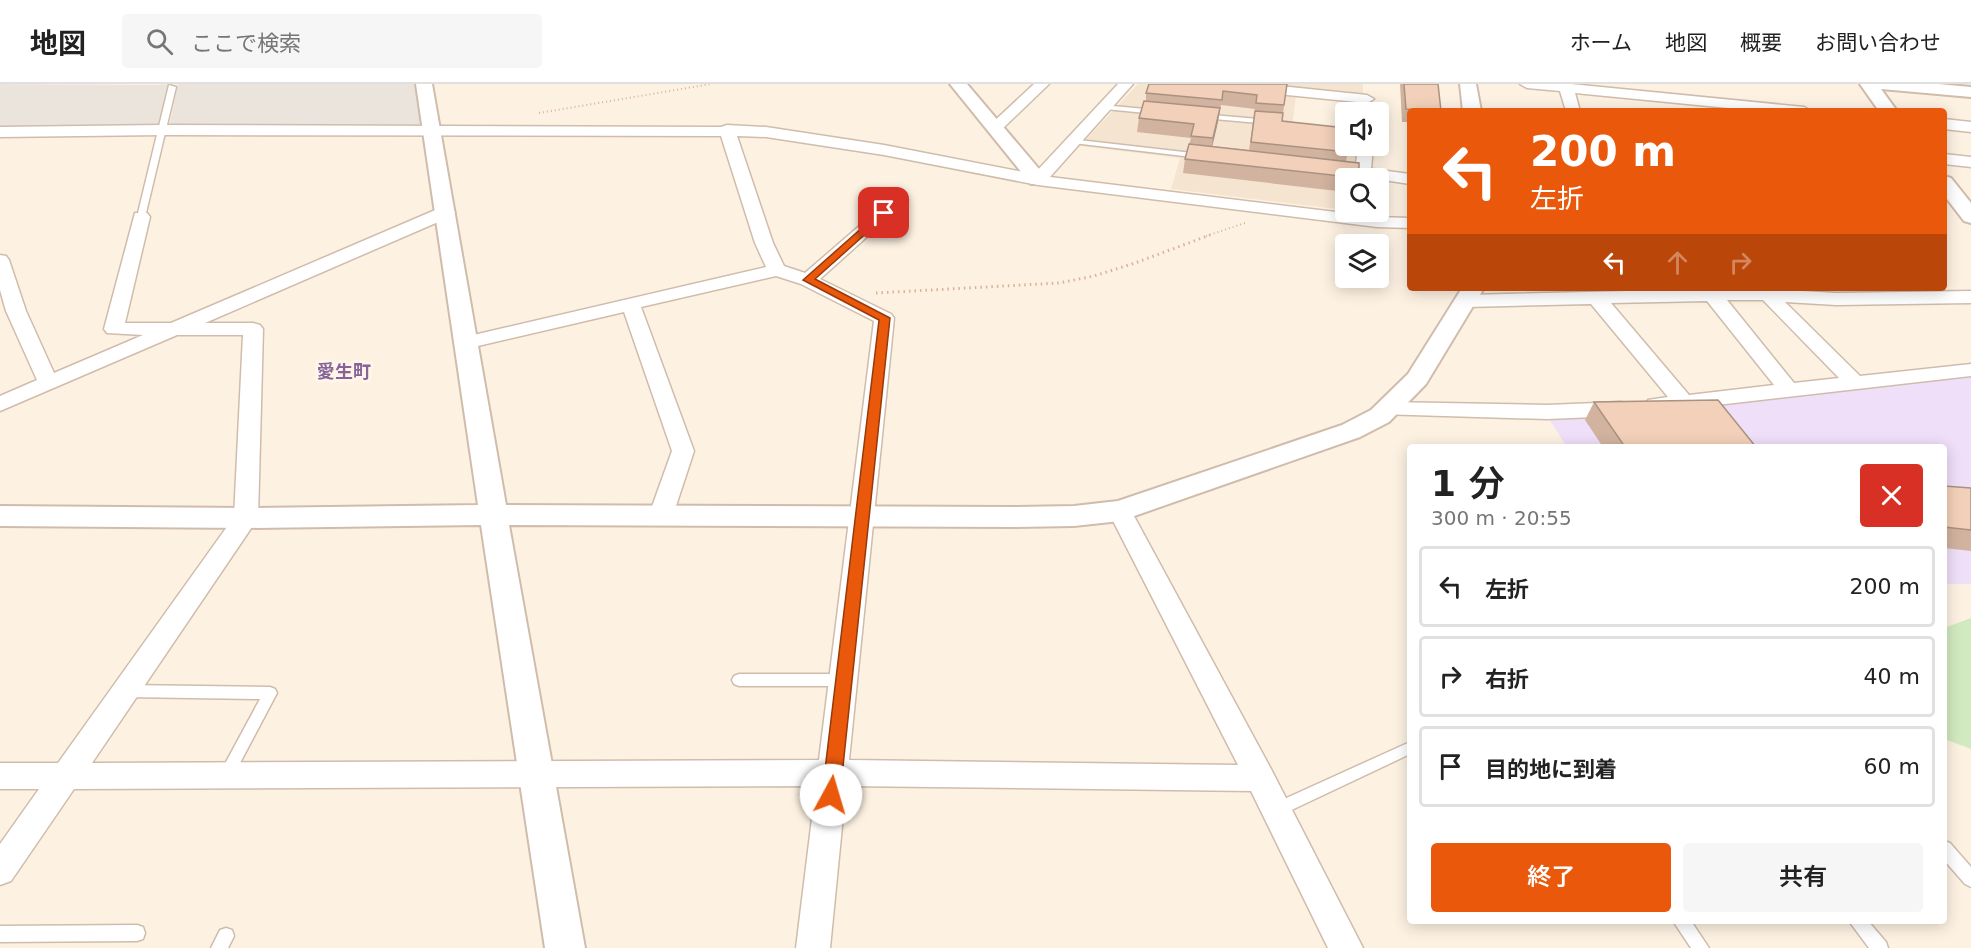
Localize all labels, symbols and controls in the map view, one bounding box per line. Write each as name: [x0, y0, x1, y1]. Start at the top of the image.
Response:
search box: [122, 14, 542, 68]
icon: search: [143, 25, 176, 58]
text: 地図: [30, 27, 86, 60]
text: ここで検索: [191, 31, 301, 56]
text: ホーム: [1570, 31, 1632, 55]
text: 地図: [1665, 31, 1707, 55]
text: 概要: [1740, 31, 1782, 55]
text: お問い合わせ: [1815, 31, 1941, 55]
map controls: [1335, 102, 1389, 288]
button: sound: [1335, 102, 1389, 156]
text: 200 m: [1530, 127, 1676, 176]
icon: left: [1431, 132, 1509, 210]
button: search: [1335, 168, 1389, 222]
text: 左折: [1530, 183, 1584, 214]
pin: [858, 187, 909, 238]
icon: arrive: [867, 196, 900, 229]
button: layers: [1335, 234, 1389, 288]
icon: left: [1598, 246, 1631, 279]
icon: ahead: [1661, 246, 1694, 279]
icon: right: [1724, 246, 1757, 279]
district label: 愛生町: [317, 361, 371, 382]
text: 1 分: [1431, 463, 1505, 504]
button: close: [1860, 464, 1923, 527]
text: 300 m · 20:55: [1431, 506, 1572, 530]
icon: left: [1434, 570, 1467, 603]
text: 200 m: [1850, 574, 1920, 599]
text: 左折: [1485, 577, 1529, 602]
icon: right: [1434, 660, 1467, 693]
text: 40 m: [1864, 664, 1920, 689]
text: 右折: [1485, 667, 1529, 692]
icon: arrive: [1434, 750, 1467, 783]
text: 60 m: [1864, 754, 1920, 779]
text: 目的地に到着: [1485, 757, 1617, 782]
position arrow: [799, 763, 863, 827]
button: 終了: [1431, 843, 1671, 912]
button: 共有: [1683, 843, 1923, 912]

